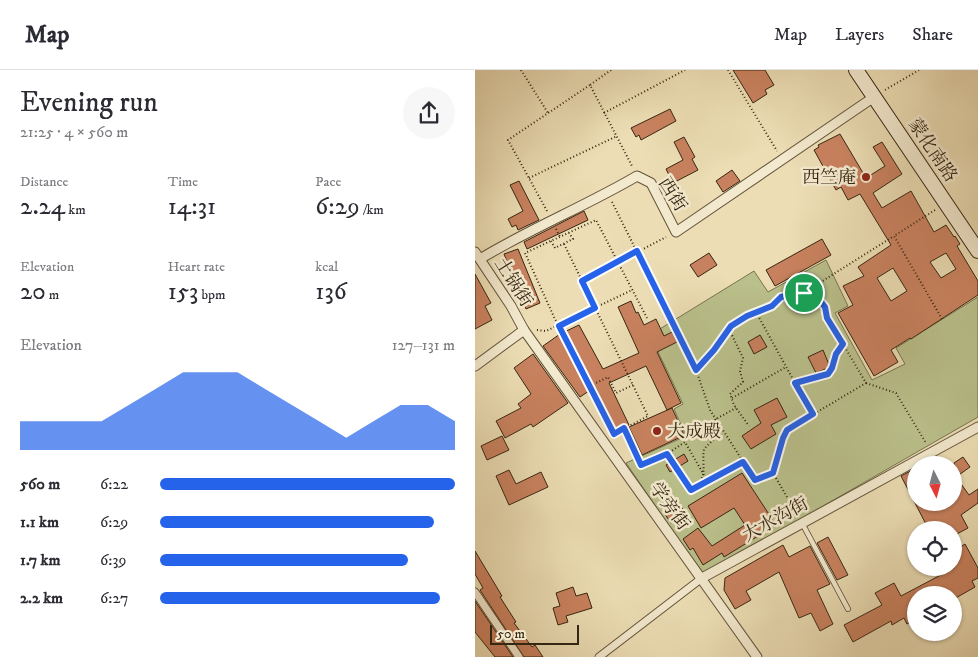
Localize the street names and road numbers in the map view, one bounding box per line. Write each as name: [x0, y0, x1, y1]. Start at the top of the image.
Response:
street label: 蒙化南路: [903, 115, 961, 187]
street label: 西街: [653, 173, 691, 216]
street label: 土锅街: [490, 254, 537, 311]
street label: 学旁街: [644, 478, 694, 535]
street label: 大水沟街: [739, 493, 812, 547]

